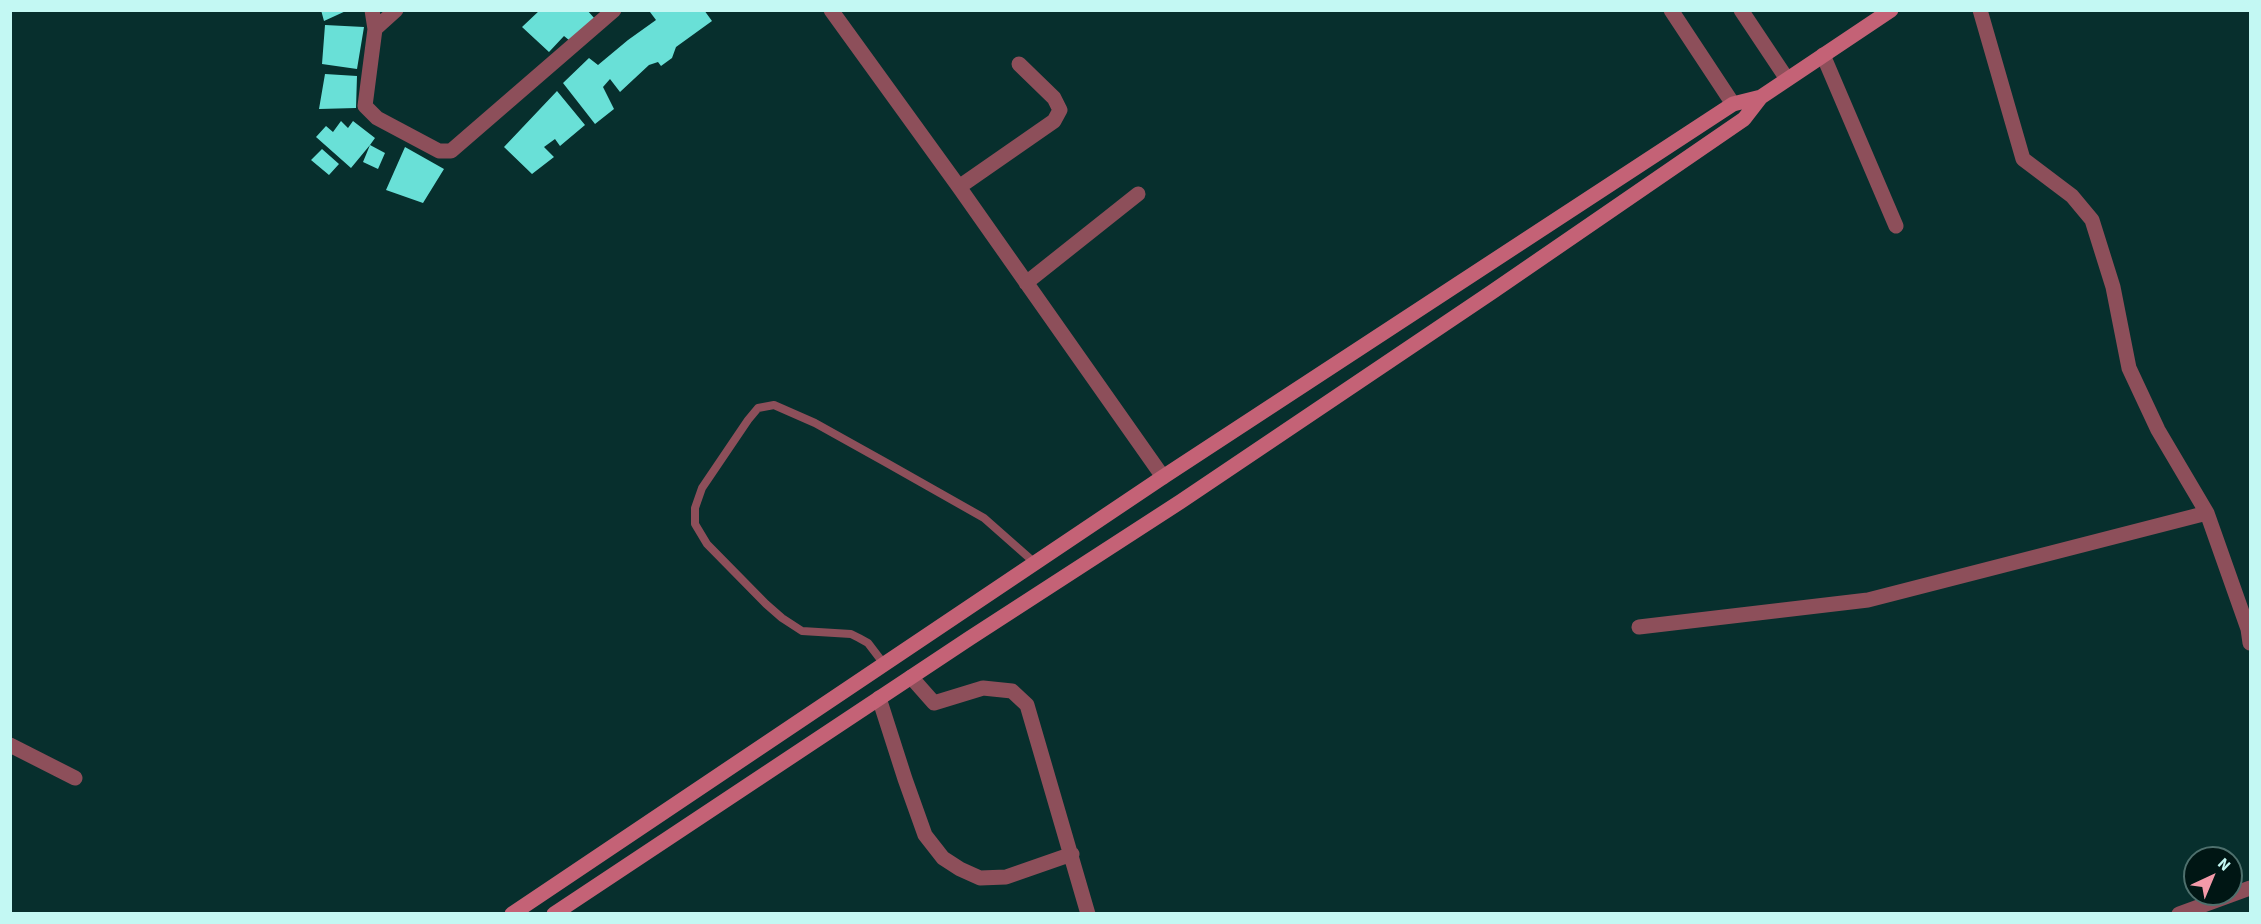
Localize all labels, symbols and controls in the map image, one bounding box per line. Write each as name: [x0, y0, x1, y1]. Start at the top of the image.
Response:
north arrow: [2183, 846, 2243, 906]
text: N: [2213, 853, 2236, 876]

